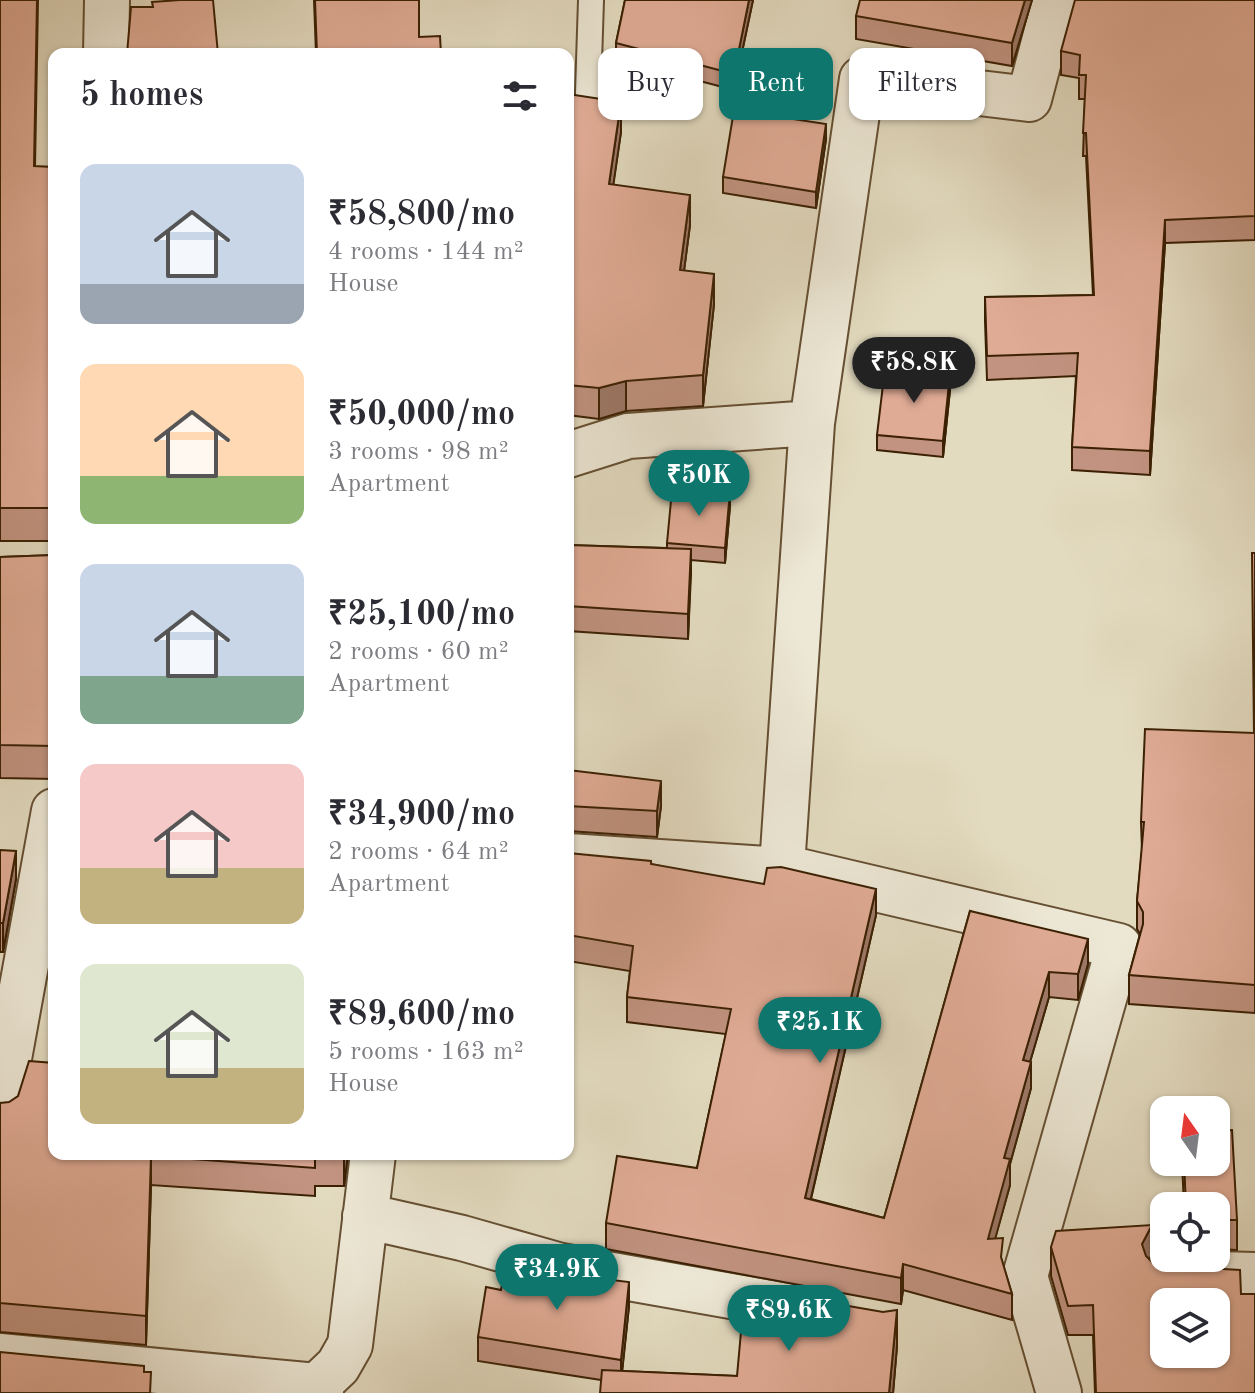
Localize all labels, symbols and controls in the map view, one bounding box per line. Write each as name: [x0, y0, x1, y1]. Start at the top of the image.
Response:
chip: Buy: [598, 48, 703, 120]
chip: Rent: [719, 48, 833, 120]
chip: Filters: [849, 48, 985, 120]
icon: filters: [498, 74, 542, 118]
text: 5 homes: [80, 79, 203, 113]
icon: home: [144, 196, 240, 292]
text: ₹58,800/mo: [328, 198, 515, 232]
text: 4 rooms · 144 m²: [328, 239, 524, 265]
text: House: [328, 271, 399, 297]
pin: ₹58.8K: [849, 337, 979, 405]
text: ₹58.8K: [870, 350, 958, 376]
icon: home: [144, 396, 240, 492]
text: ₹50,000/mo: [328, 398, 515, 432]
text: 3 rooms · 98 m²: [328, 439, 509, 465]
pin: ₹50K: [652, 450, 746, 518]
text: ₹50K: [666, 463, 732, 489]
text: Apartment: [328, 471, 450, 497]
icon: home: [144, 596, 240, 692]
text: ₹25,100/mo: [328, 598, 515, 632]
text: 2 rooms · 60 m²: [328, 639, 509, 665]
text: Apartment: [328, 671, 450, 697]
icon: home: [144, 796, 240, 892]
text: ₹34,900/mo: [328, 798, 515, 832]
text: 2 rooms · 64 m²: [328, 839, 509, 865]
text: Apartment: [328, 871, 450, 897]
icon: home: [144, 996, 240, 1092]
pin: ₹25.1K: [755, 997, 885, 1065]
text: ₹89,600/mo: [328, 998, 515, 1032]
text: ₹25.1K: [776, 1010, 864, 1036]
text: 5 rooms · 163 m²: [328, 1039, 524, 1065]
text: House: [328, 1071, 399, 1097]
north arrow: [1150, 1096, 1230, 1176]
map controls: [1150, 1096, 1230, 1368]
button: locate: [1150, 1192, 1230, 1272]
pin: ₹34.9K: [492, 1244, 622, 1312]
text: ₹34.9K: [513, 1257, 601, 1283]
pin: ₹89.6K: [724, 1285, 854, 1353]
button: layers: [1150, 1288, 1230, 1368]
text: ₹89.6K: [745, 1298, 833, 1324]

